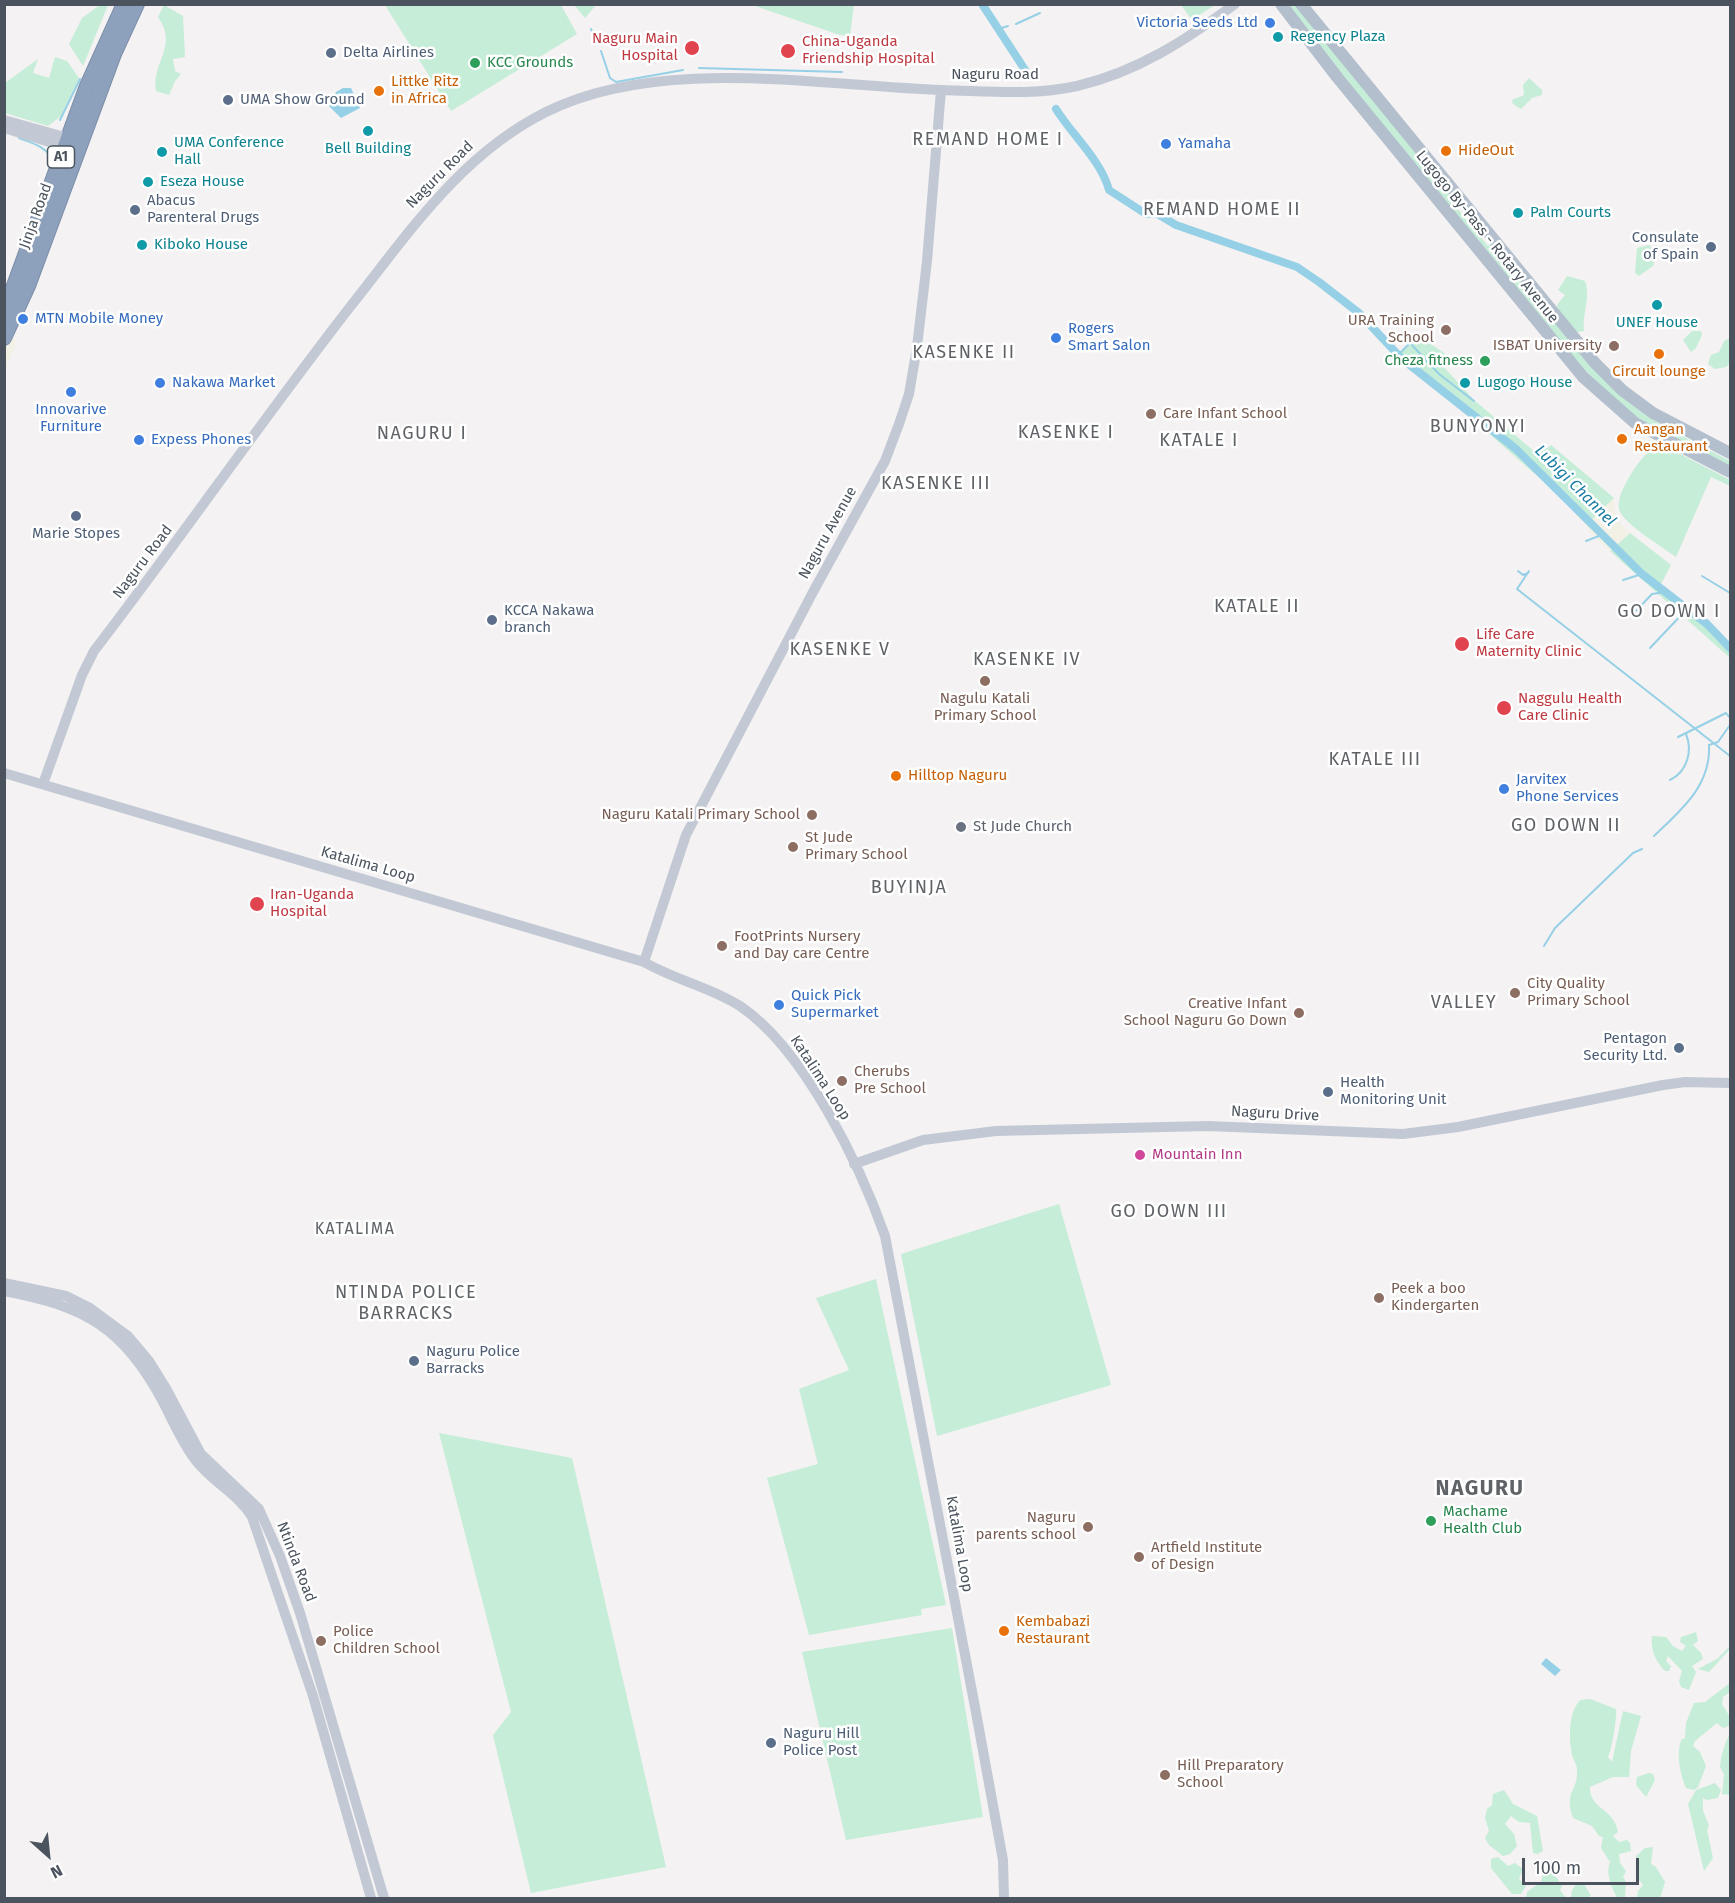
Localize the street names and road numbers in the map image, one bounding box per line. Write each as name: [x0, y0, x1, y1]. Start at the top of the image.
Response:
street label: Naguru Road: [951, 66, 1039, 84]
street label: Naguru Road: [403, 138, 477, 212]
road number: A1: [48, 146, 74, 168]
street label: Lugogo By-Pass - Rotary Avenue: [1412, 147, 1562, 327]
street label: Jinja Road: [16, 181, 56, 251]
street label: Naguru Avenue: [795, 484, 861, 582]
street label: Naguru Road: [109, 522, 177, 602]
street label: Katalima Loop: [319, 843, 417, 887]
street label: Katalima Loop: [786, 1032, 854, 1124]
street label: Naguru Drive: [1230, 1103, 1320, 1125]
street label: Katalima Loop: [942, 1495, 976, 1593]
street label: Ntinda Road: [272, 1519, 320, 1605]

